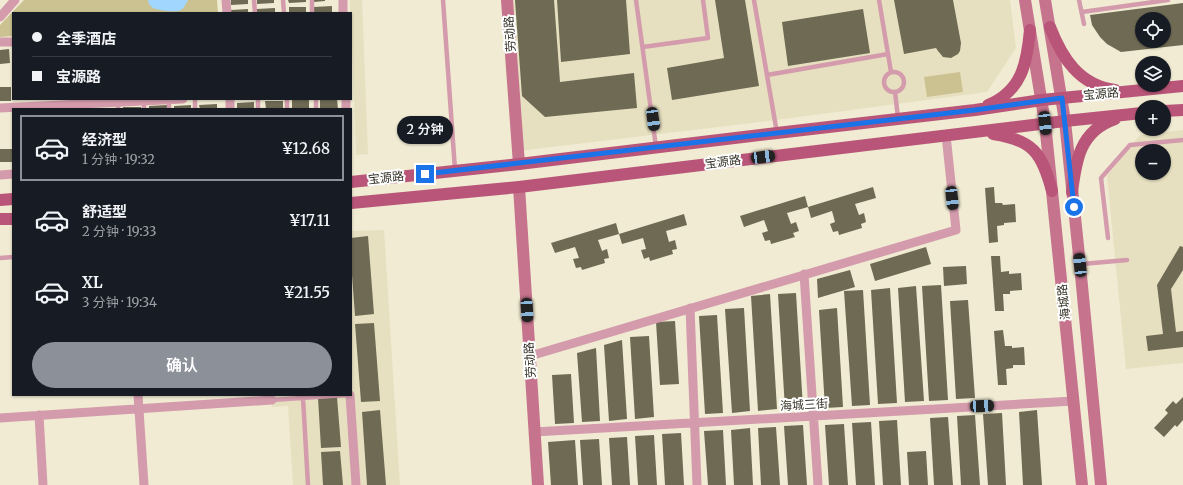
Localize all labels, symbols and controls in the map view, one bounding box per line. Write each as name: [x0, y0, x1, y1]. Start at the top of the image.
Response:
map controls: [1135, 12, 1171, 180]
button: locate: [1135, 12, 1171, 48]
street label: 劳动路: [501, 16, 518, 53]
text: 全季酒店: [56, 29, 116, 48]
button: layers: [1135, 56, 1171, 92]
text: 宝源路: [56, 67, 101, 86]
street label: 宝源路: [1082, 84, 1120, 103]
button: +: [1135, 100, 1171, 136]
car: [645, 106, 661, 132]
car: [1038, 110, 1052, 136]
callout: 2 分钟: [397, 116, 453, 144]
text: 2 分钟: [407, 121, 443, 138]
icon: car: [34, 130, 70, 166]
text: 经济型: [82, 130, 127, 149]
text: ¥12.68: [282, 139, 330, 158]
button: −: [1135, 144, 1171, 180]
car: [750, 150, 776, 164]
text: 1 分钟 · 19:32: [82, 151, 155, 168]
street label: 宝源路: [704, 152, 742, 171]
route end: [416, 165, 434, 183]
street label: 宝源路: [367, 168, 405, 187]
car: [945, 185, 959, 211]
route start: [1065, 198, 1083, 216]
icon: car: [34, 202, 70, 238]
text: 舒适型: [82, 202, 127, 221]
text: ¥17.11: [289, 211, 330, 230]
text: 2 分钟 · 19:33: [82, 223, 156, 240]
car: [1073, 252, 1087, 278]
text: XL: [82, 273, 103, 292]
icon: car: [34, 274, 70, 310]
text: ¥21.55: [283, 283, 330, 302]
street label: 海城路: [1054, 283, 1073, 321]
text: 3 分钟 · 19:34: [82, 294, 157, 311]
car: [520, 298, 534, 322]
button: 确认: [32, 342, 332, 388]
street label: 劳动路: [521, 342, 538, 379]
street label: 海城三街: [780, 396, 828, 413]
car: [970, 399, 994, 413]

